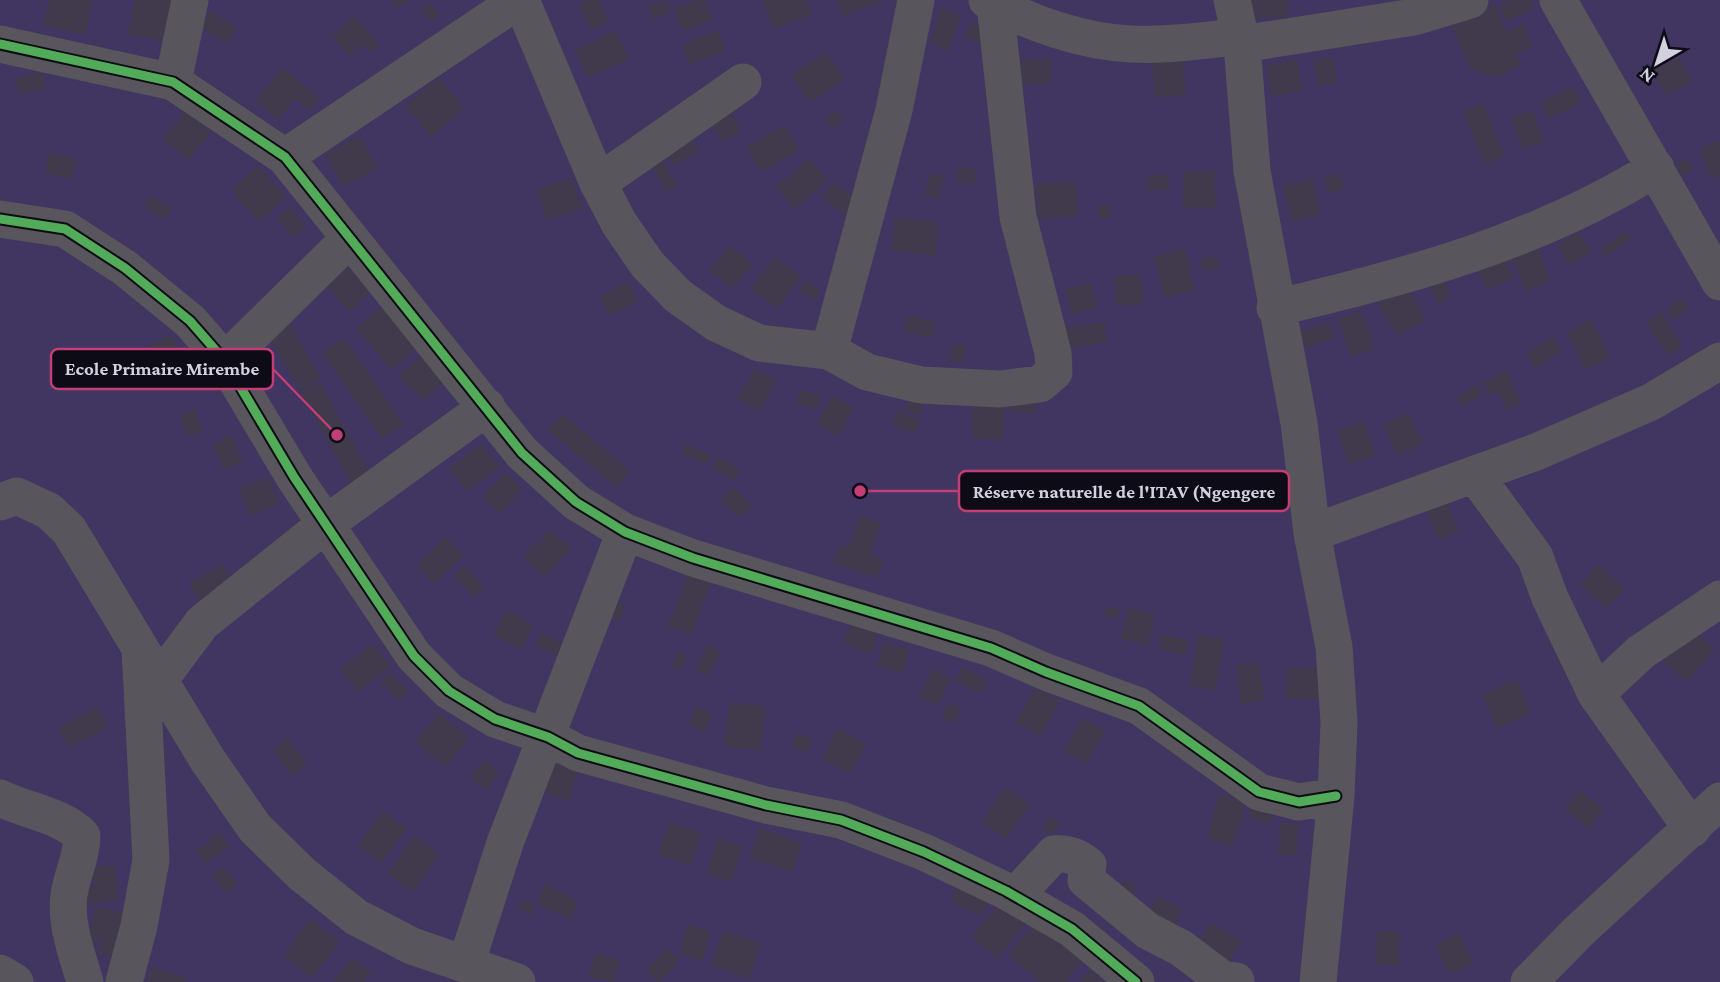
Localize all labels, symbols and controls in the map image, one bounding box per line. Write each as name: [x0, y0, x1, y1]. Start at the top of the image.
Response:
north arrow: [1622, 28, 1692, 98]
text: N: [1635, 64, 1658, 88]
callout: Ecole Primaire Mirembe: [51, 349, 273, 389]
text: Ecole Primaire Mirembe: [65, 358, 259, 379]
callout: Réserve naturelle de l'ITAV (Ngengere: [959, 471, 1289, 511]
text: Réserve naturelle de l'ITAV (Ngengere: [973, 481, 1275, 503]

